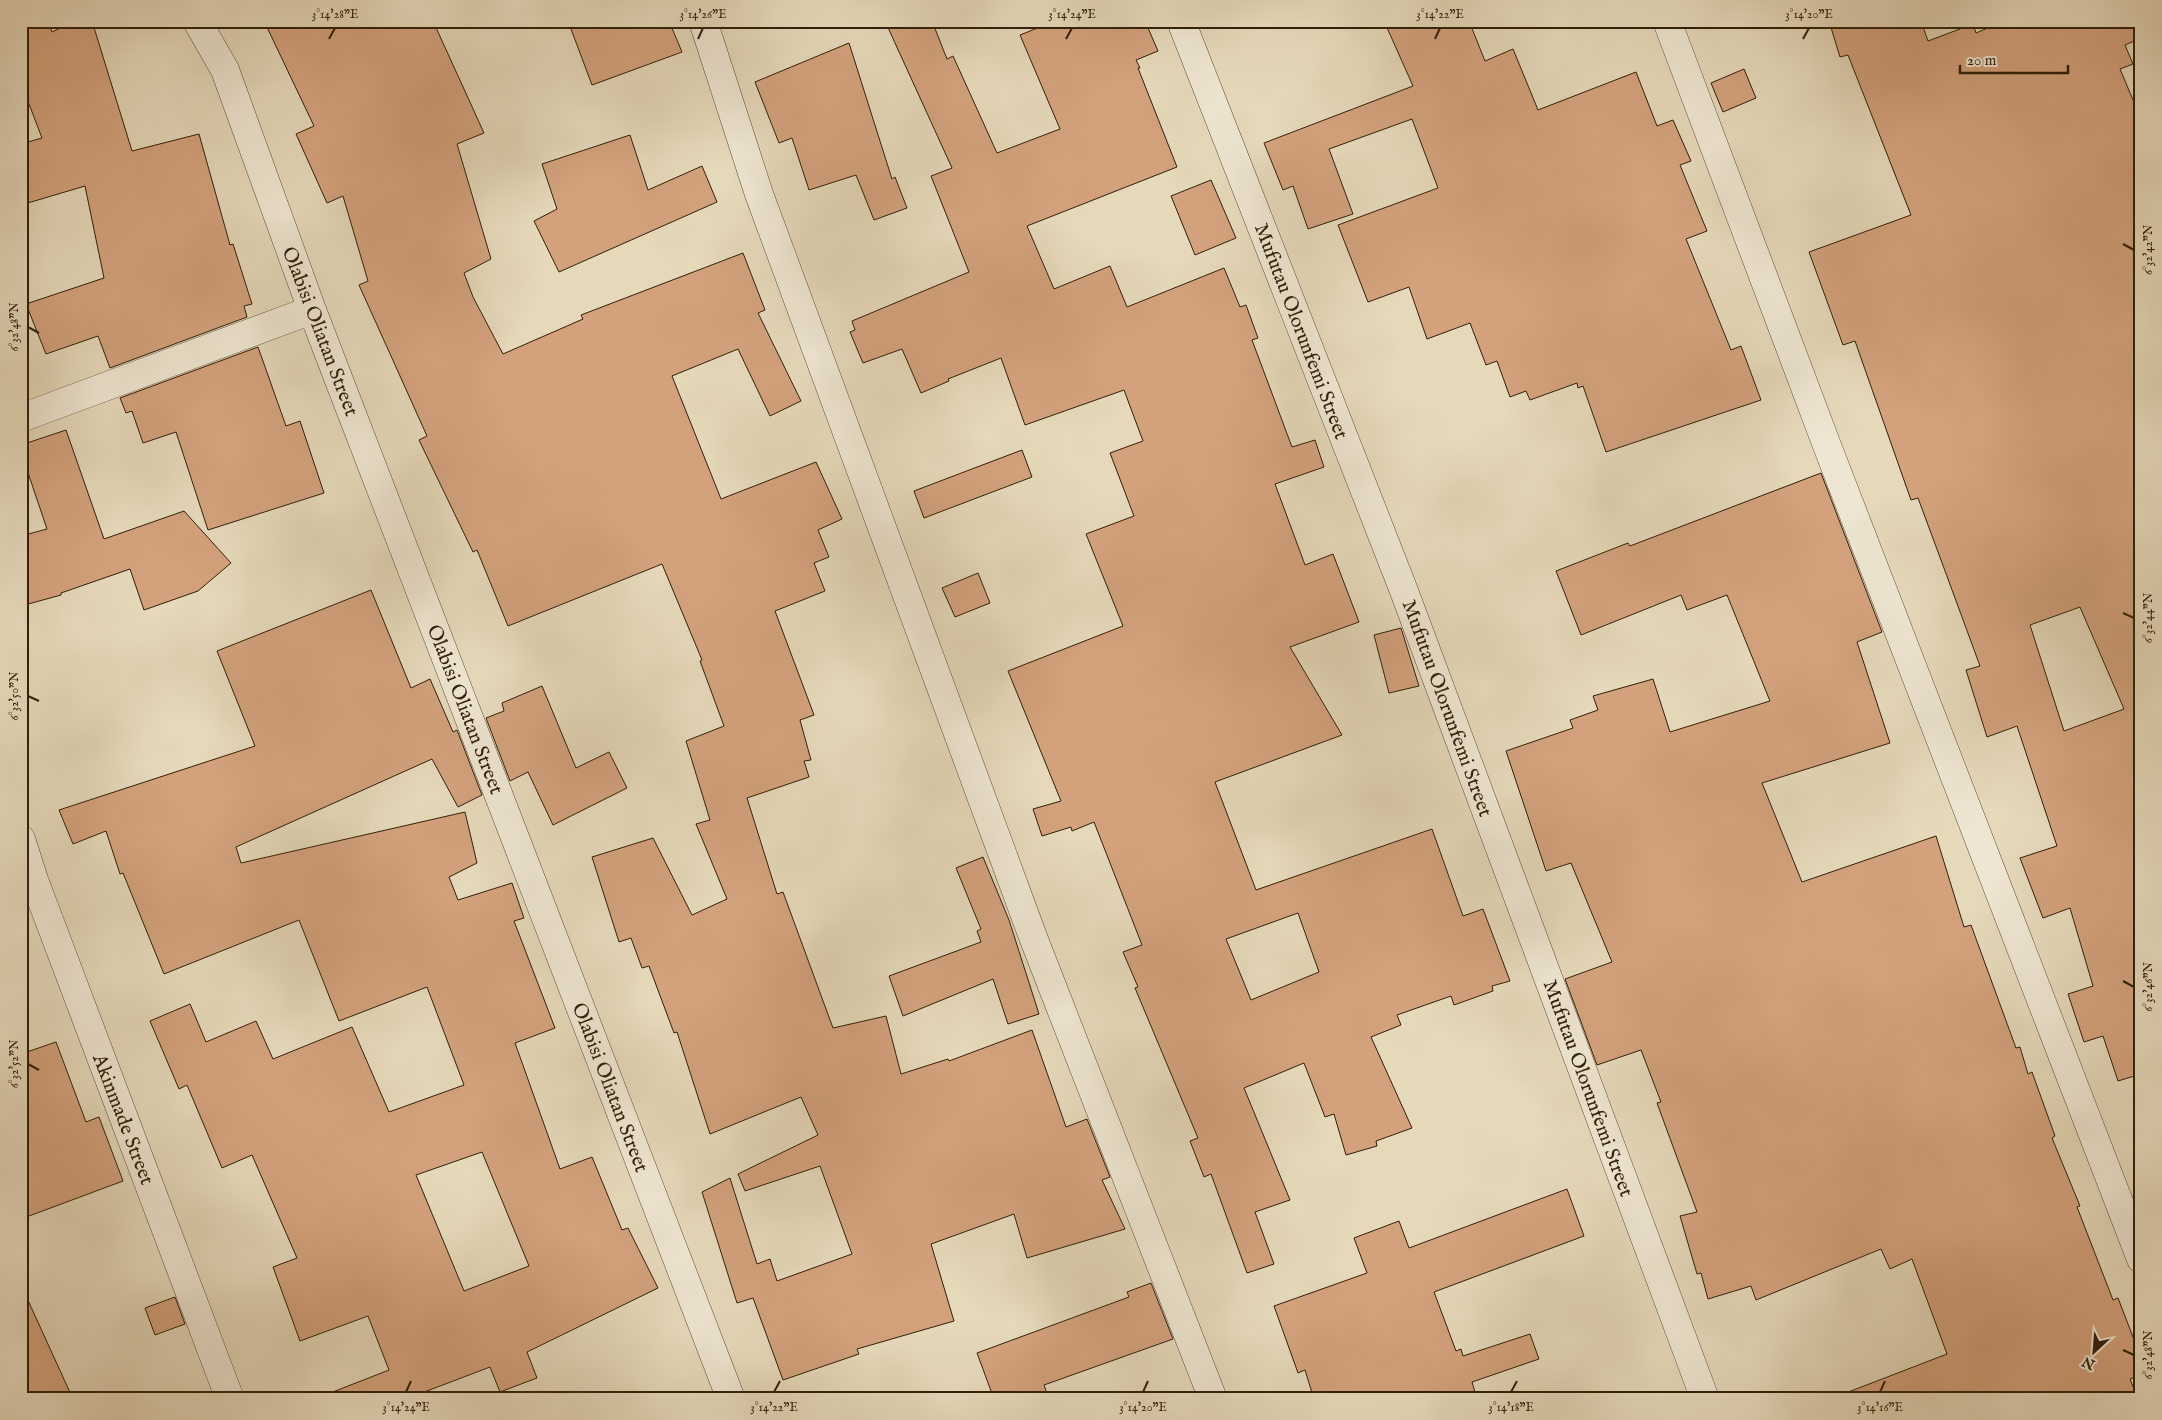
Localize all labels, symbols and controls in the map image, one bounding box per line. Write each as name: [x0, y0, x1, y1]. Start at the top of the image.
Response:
text: 3°14'28"E: [312, 7, 358, 22]
text: 3°14'26"E: [680, 7, 726, 22]
text: 3°14'24"E: [1048, 7, 1096, 22]
text: 3°14'22"E: [1416, 7, 1464, 22]
text: 3°14'20"E: [1785, 7, 1833, 22]
scale bar: [1960, 42, 2067, 74]
text: 20 m: [1967, 51, 1997, 70]
street label: Mufutau Olorunfemi Street: [1248, 220, 1353, 443]
text: 6°32'42"N: [2141, 224, 2156, 275]
street label: Olabisi Oliatan Street: [276, 243, 364, 420]
text: 6°32'48"N: [7, 302, 22, 352]
text: 6°32'44"N: [2141, 592, 2156, 643]
street label: Mufutau Olorunfemi Street: [1396, 597, 1498, 821]
street label: Olabisi Oliatan Street: [421, 621, 509, 798]
text: 6°32'50"N: [7, 671, 22, 720]
text: 6°32'46"N: [2141, 962, 2156, 1012]
street label: Mufutau Olorunfemi Street: [1537, 977, 1639, 1201]
street label: Olabisi Oliatan Street: [566, 999, 654, 1176]
text: 6°32'52"N: [7, 1039, 22, 1088]
street label: Akinmade Street: [86, 1050, 159, 1189]
north arrow: [2070, 1328, 2120, 1378]
text: 6°32'48"N: [2141, 1330, 2156, 1380]
text: N: [2079, 1352, 2099, 1374]
text: 3°14'24"E: [382, 1400, 430, 1415]
text: 3°14'22"E: [750, 1400, 798, 1415]
text: 3°14'20"E: [1119, 1400, 1167, 1415]
text: 3°14'18"E: [1488, 1400, 1534, 1415]
text: 3°14'16"E: [1857, 1400, 1903, 1415]

